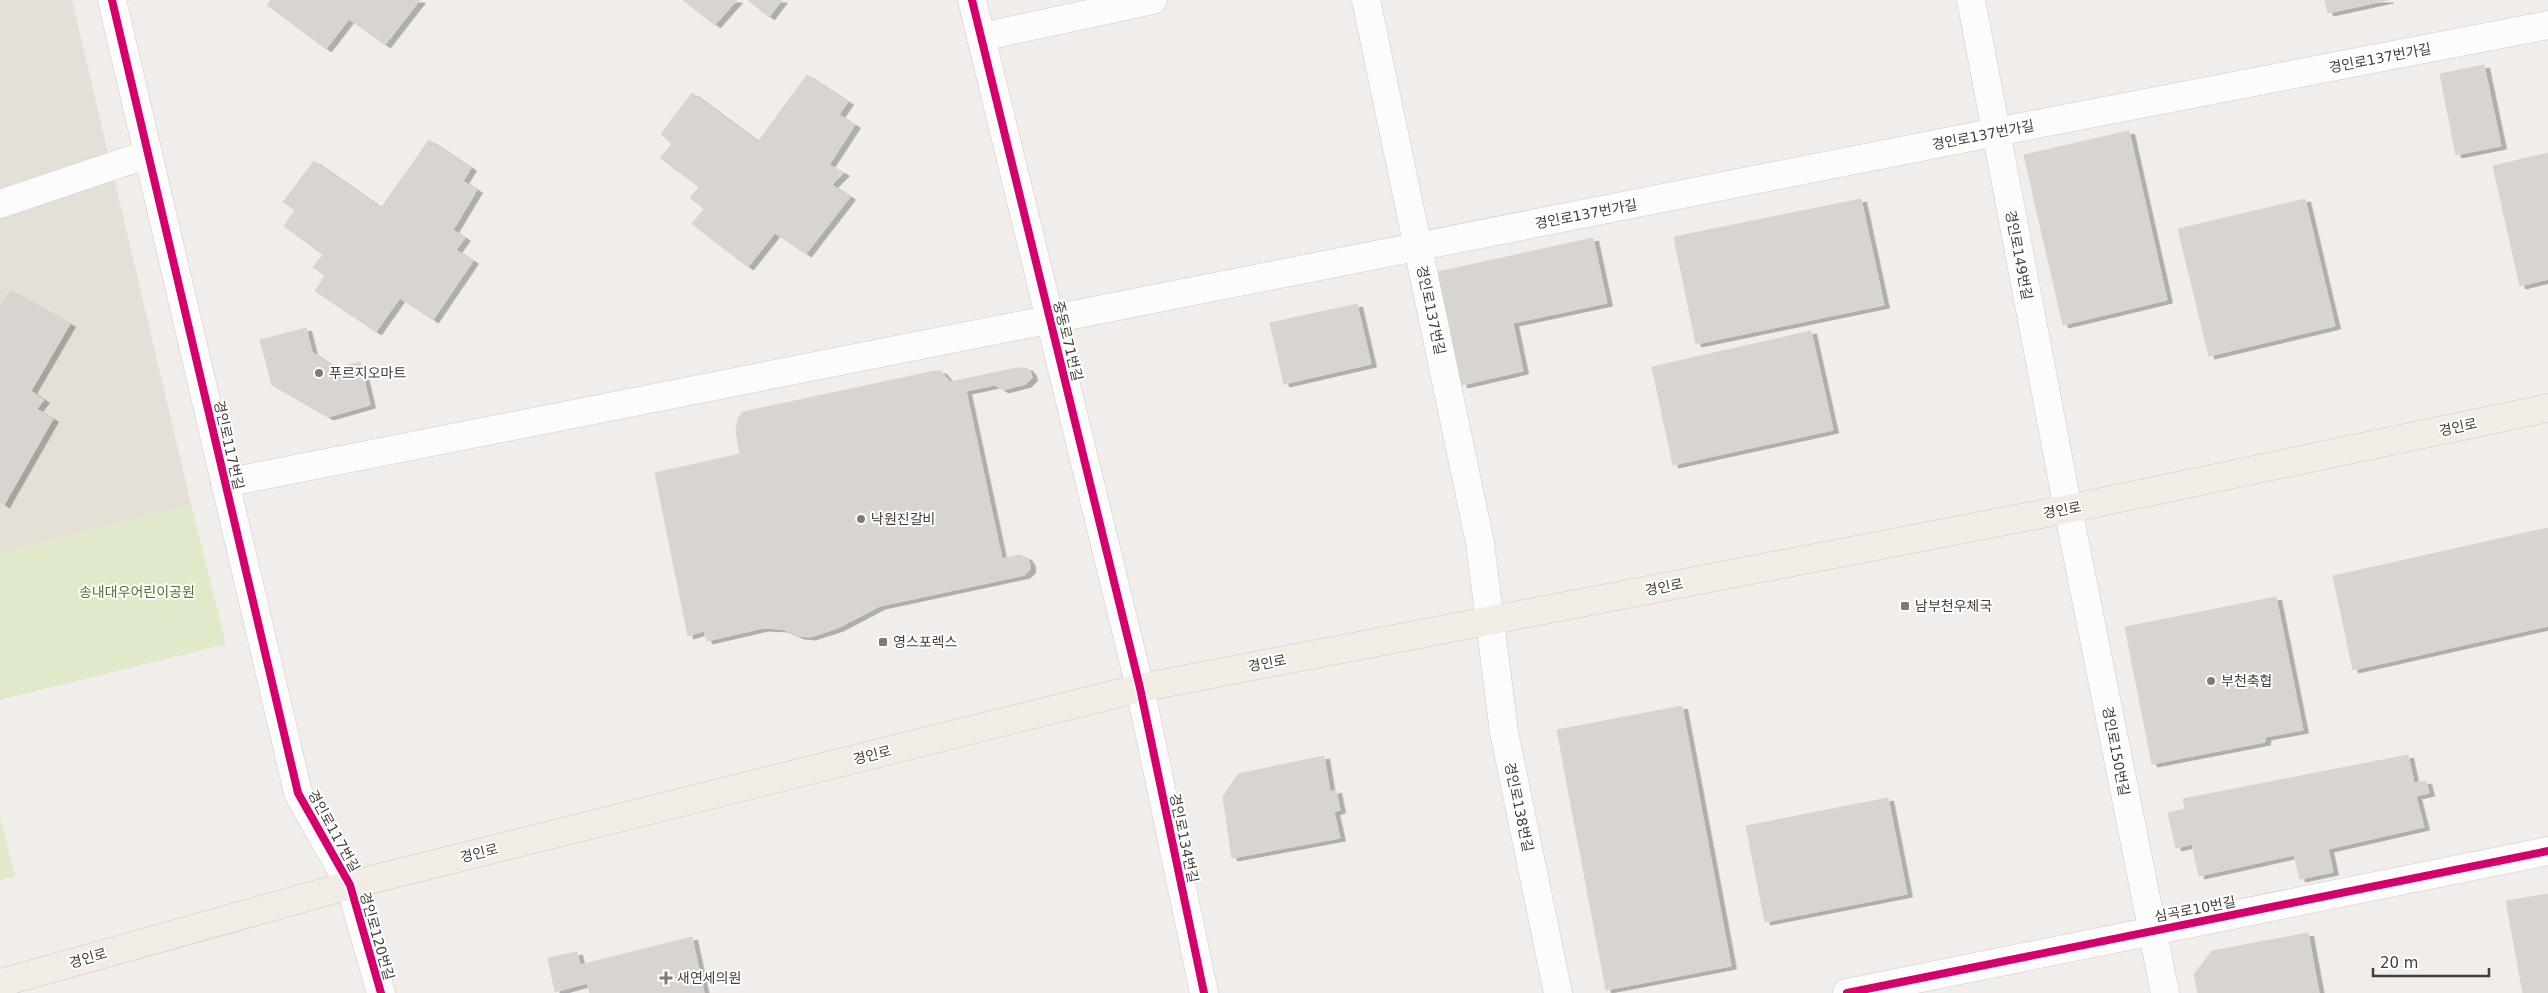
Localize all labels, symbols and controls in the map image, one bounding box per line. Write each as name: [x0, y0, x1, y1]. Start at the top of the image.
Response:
street label: 경인로137번가길: [2327, 40, 2433, 76]
street label: 경인로137번가길: [1930, 117, 2036, 153]
street label: 경인로137번가길: [1533, 196, 1639, 232]
street label: 경인로149번길: [2002, 209, 2036, 301]
street label: 경인로137번길: [1414, 264, 1448, 356]
street label: 중동로71번길: [1050, 299, 1086, 383]
place label: 푸르지오마트: [329, 365, 406, 381]
marker: 푸르지오마트: [313, 367, 325, 379]
street label: 경인로117번길: [211, 399, 247, 491]
street label: 경인로: [2437, 415, 2479, 439]
street label: 경인로: [2042, 498, 2083, 522]
place label: 낙원진갈비: [871, 511, 935, 527]
marker: 낙원진갈비: [855, 513, 867, 525]
street label: 경인로: [1644, 575, 1685, 599]
park label: 송내대우어린이공원: [79, 584, 195, 600]
place label: 남부천우체국: [1915, 598, 1992, 614]
marker: 남부천우체국: [1899, 600, 1911, 612]
place label: 영스포렉스: [893, 634, 958, 650]
marker: 영스포렉스: [877, 636, 889, 648]
street label: 경인로: [1247, 651, 1288, 675]
place label: 부천축협: [2221, 673, 2273, 689]
marker: 부천축협: [2205, 675, 2217, 687]
street label: 경인로150번길: [2099, 705, 2133, 797]
street label: 경인로: [851, 743, 893, 767]
street label: 경인로138번길: [1502, 761, 1536, 853]
street label: 경인로117번길: [305, 787, 363, 875]
street label: 경인로134번길: [1167, 792, 1201, 884]
street label: 경인로: [458, 841, 500, 865]
street label: 경인로120번길: [357, 890, 397, 982]
street label: 심곡로10번길: [2153, 893, 2237, 925]
street label: 경인로: [67, 945, 109, 971]
scale bar: [2373, 946, 2489, 978]
text: 20 m: [2380, 954, 2418, 972]
place label: 새연세의원: [677, 970, 741, 986]
marker: 새연세의원: [659, 971, 673, 985]

